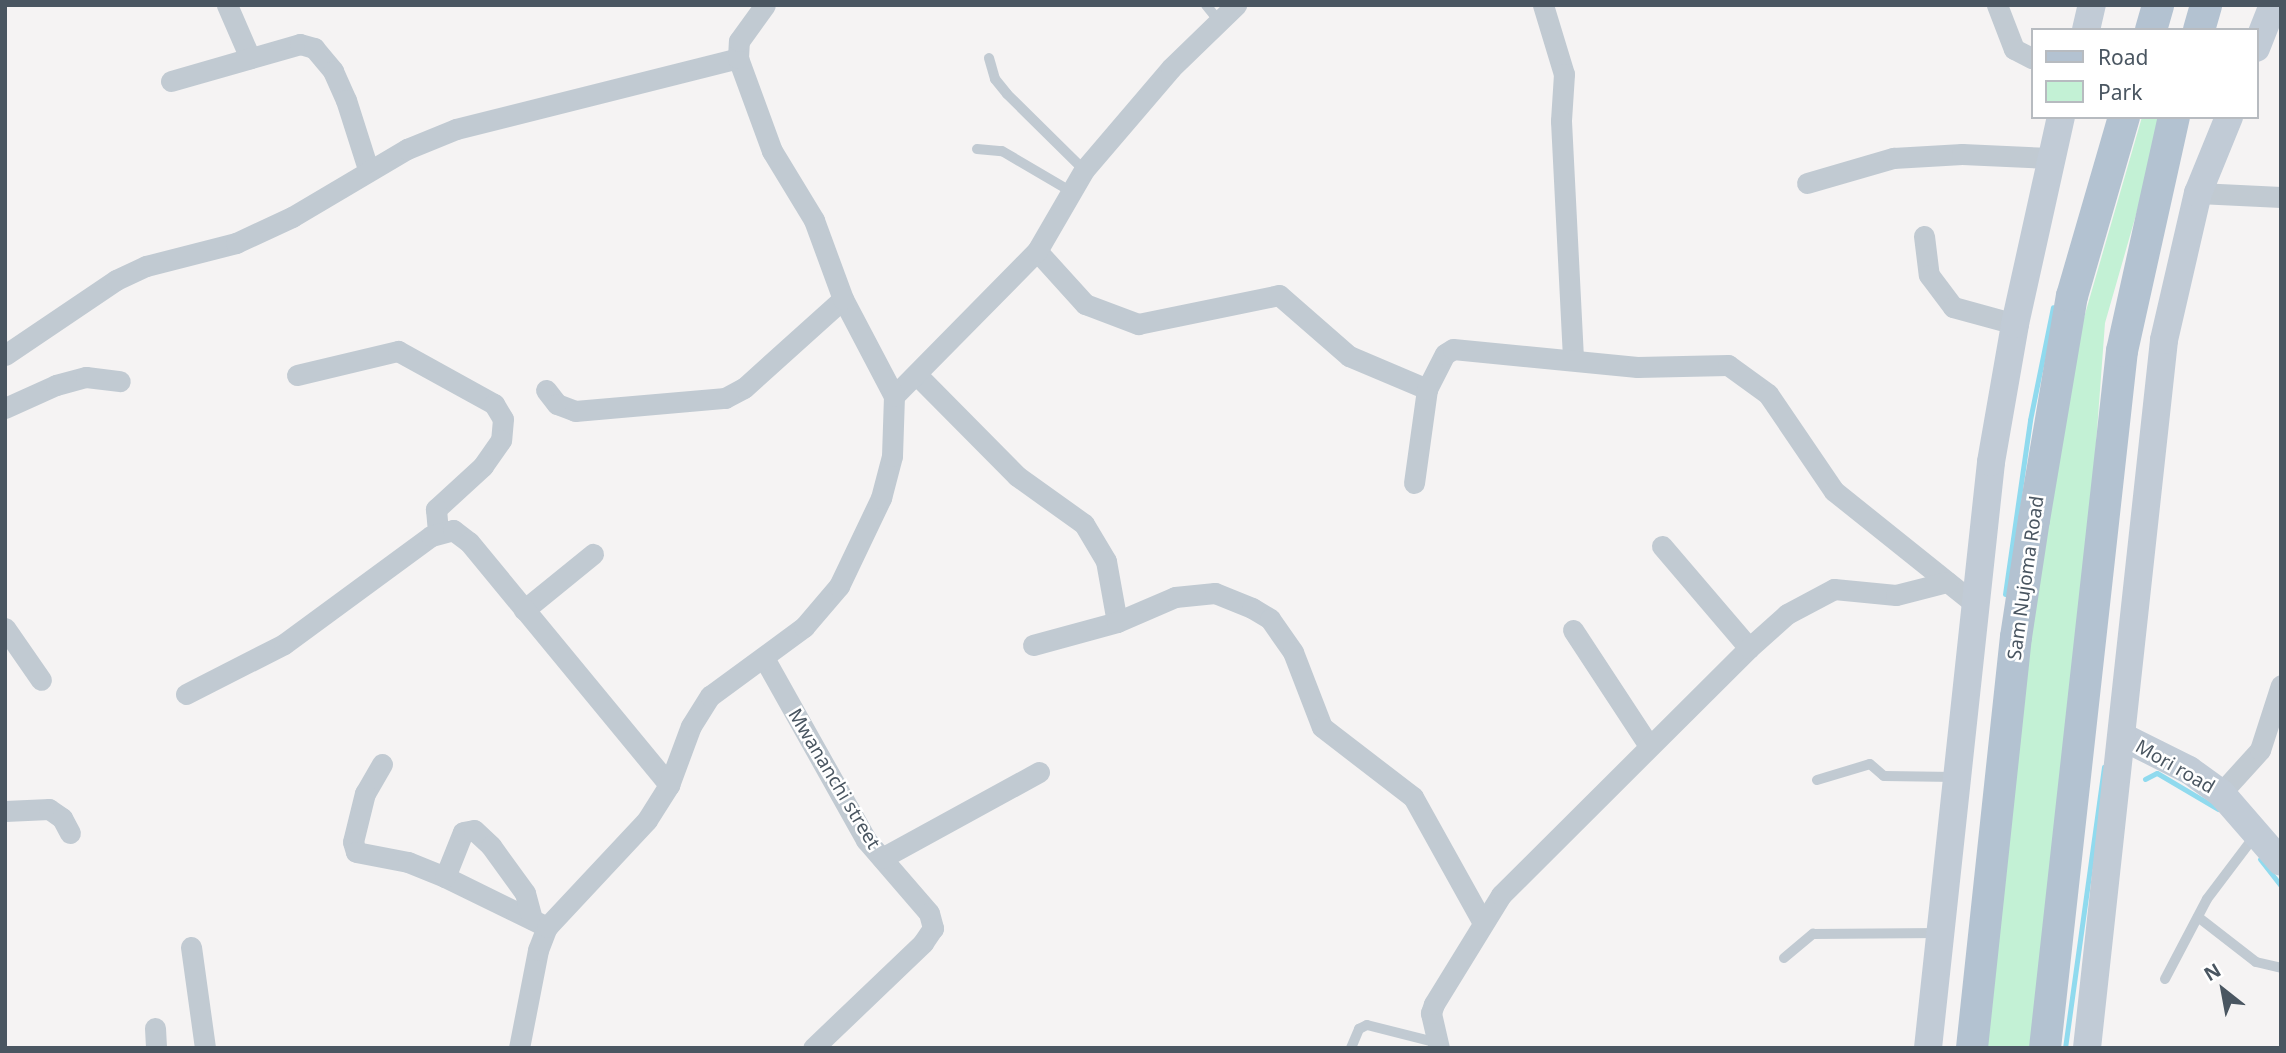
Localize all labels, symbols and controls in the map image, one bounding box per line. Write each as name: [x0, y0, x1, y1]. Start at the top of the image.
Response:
legend: [2030, 28, 2258, 119]
text: Road: [2098, 43, 2148, 71]
text: Park: [2098, 78, 2142, 106]
street label: Sam Nujoma Road: [2003, 495, 2049, 661]
street label: Mwananchi street: [783, 705, 885, 853]
street label: Mori road: [2131, 735, 2219, 799]
north arrow: [2188, 955, 2258, 1025]
text: N: [2199, 957, 2225, 987]

